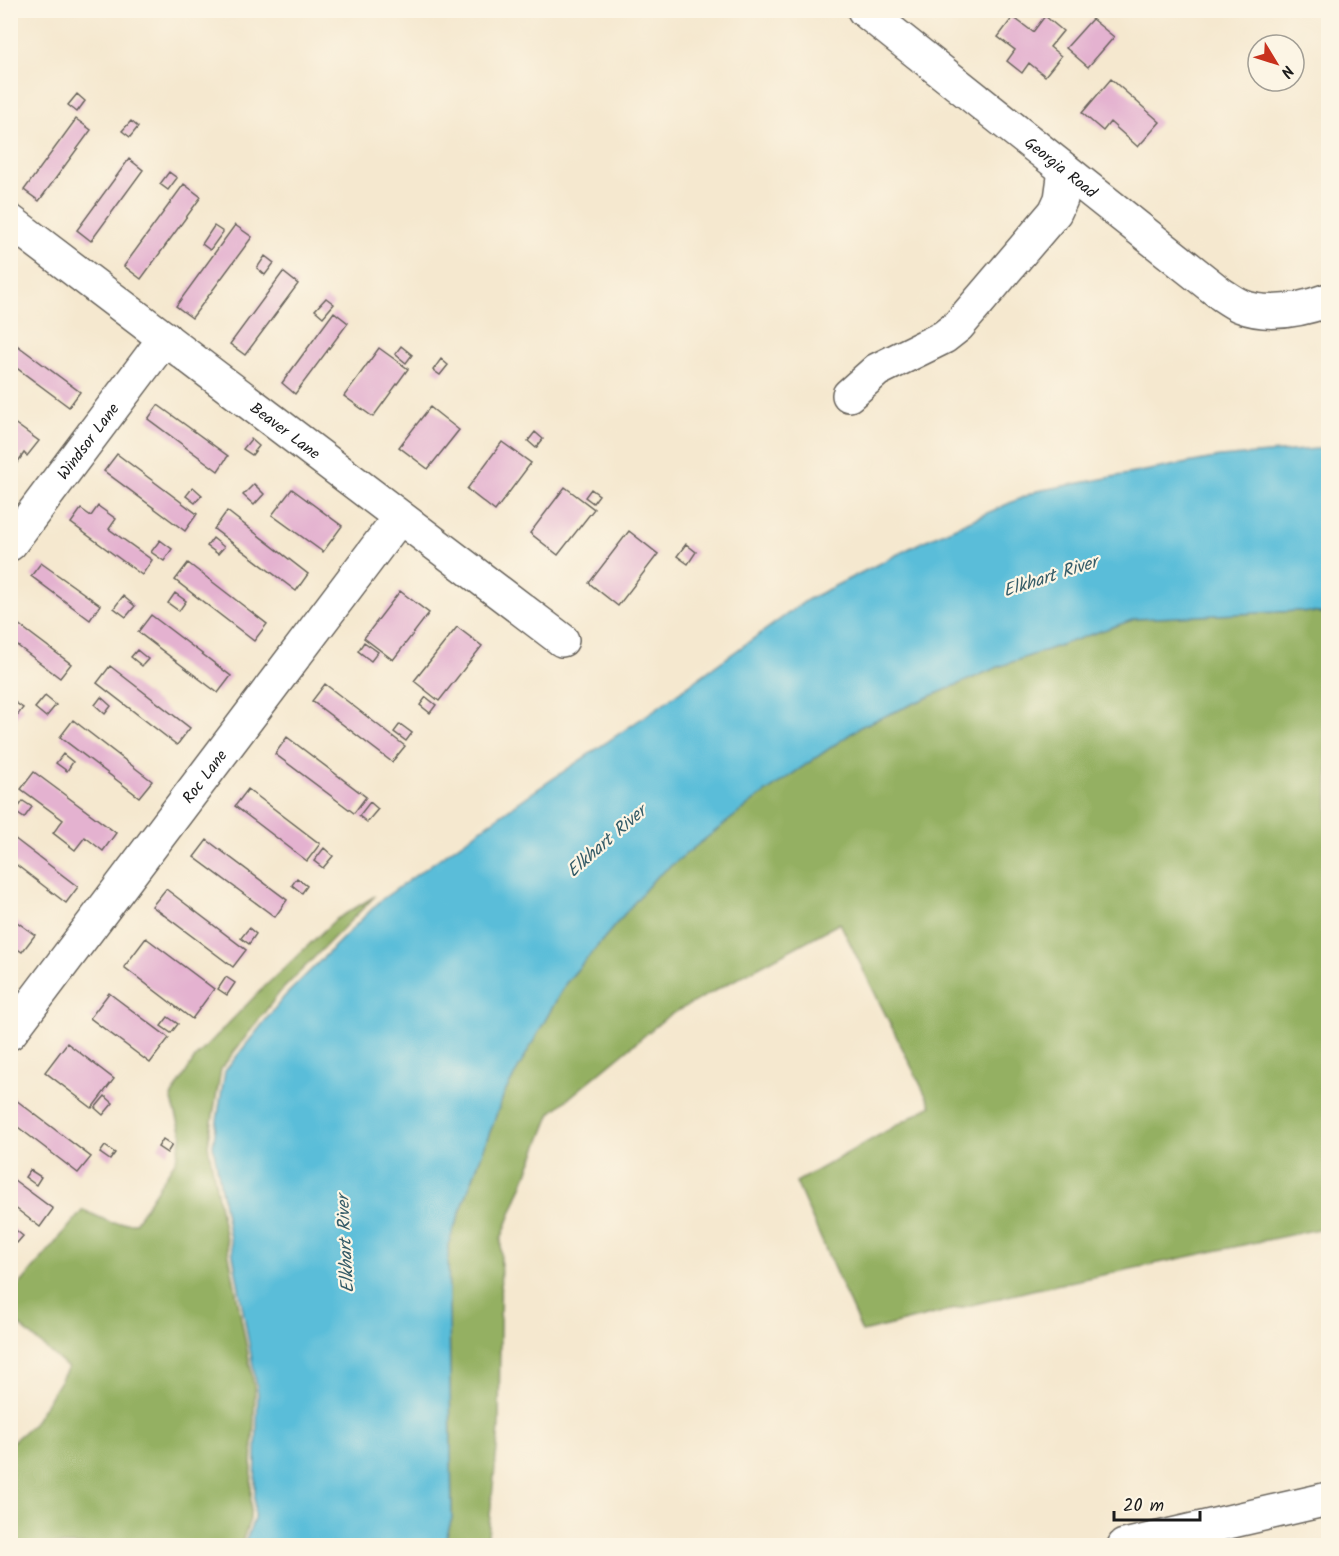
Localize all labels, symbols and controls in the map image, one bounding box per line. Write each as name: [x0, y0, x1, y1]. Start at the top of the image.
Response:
north arrow: [1246, 33, 1306, 93]
text: N: [1274, 60, 1300, 83]
street label: Georgia Road: [1018, 131, 1103, 206]
street label: Beaver Lane: [244, 396, 325, 466]
street label: Windsor Lane: [52, 398, 126, 486]
water label: Elkhart River: [999, 547, 1105, 606]
street label: Roc Lane: [177, 745, 234, 809]
water label: Elkhart River: [560, 796, 657, 885]
water label: Elkhart River: [329, 1190, 364, 1294]
scale bar: [1114, 1484, 1200, 1522]
text: 20 m: [1123, 1492, 1164, 1521]

